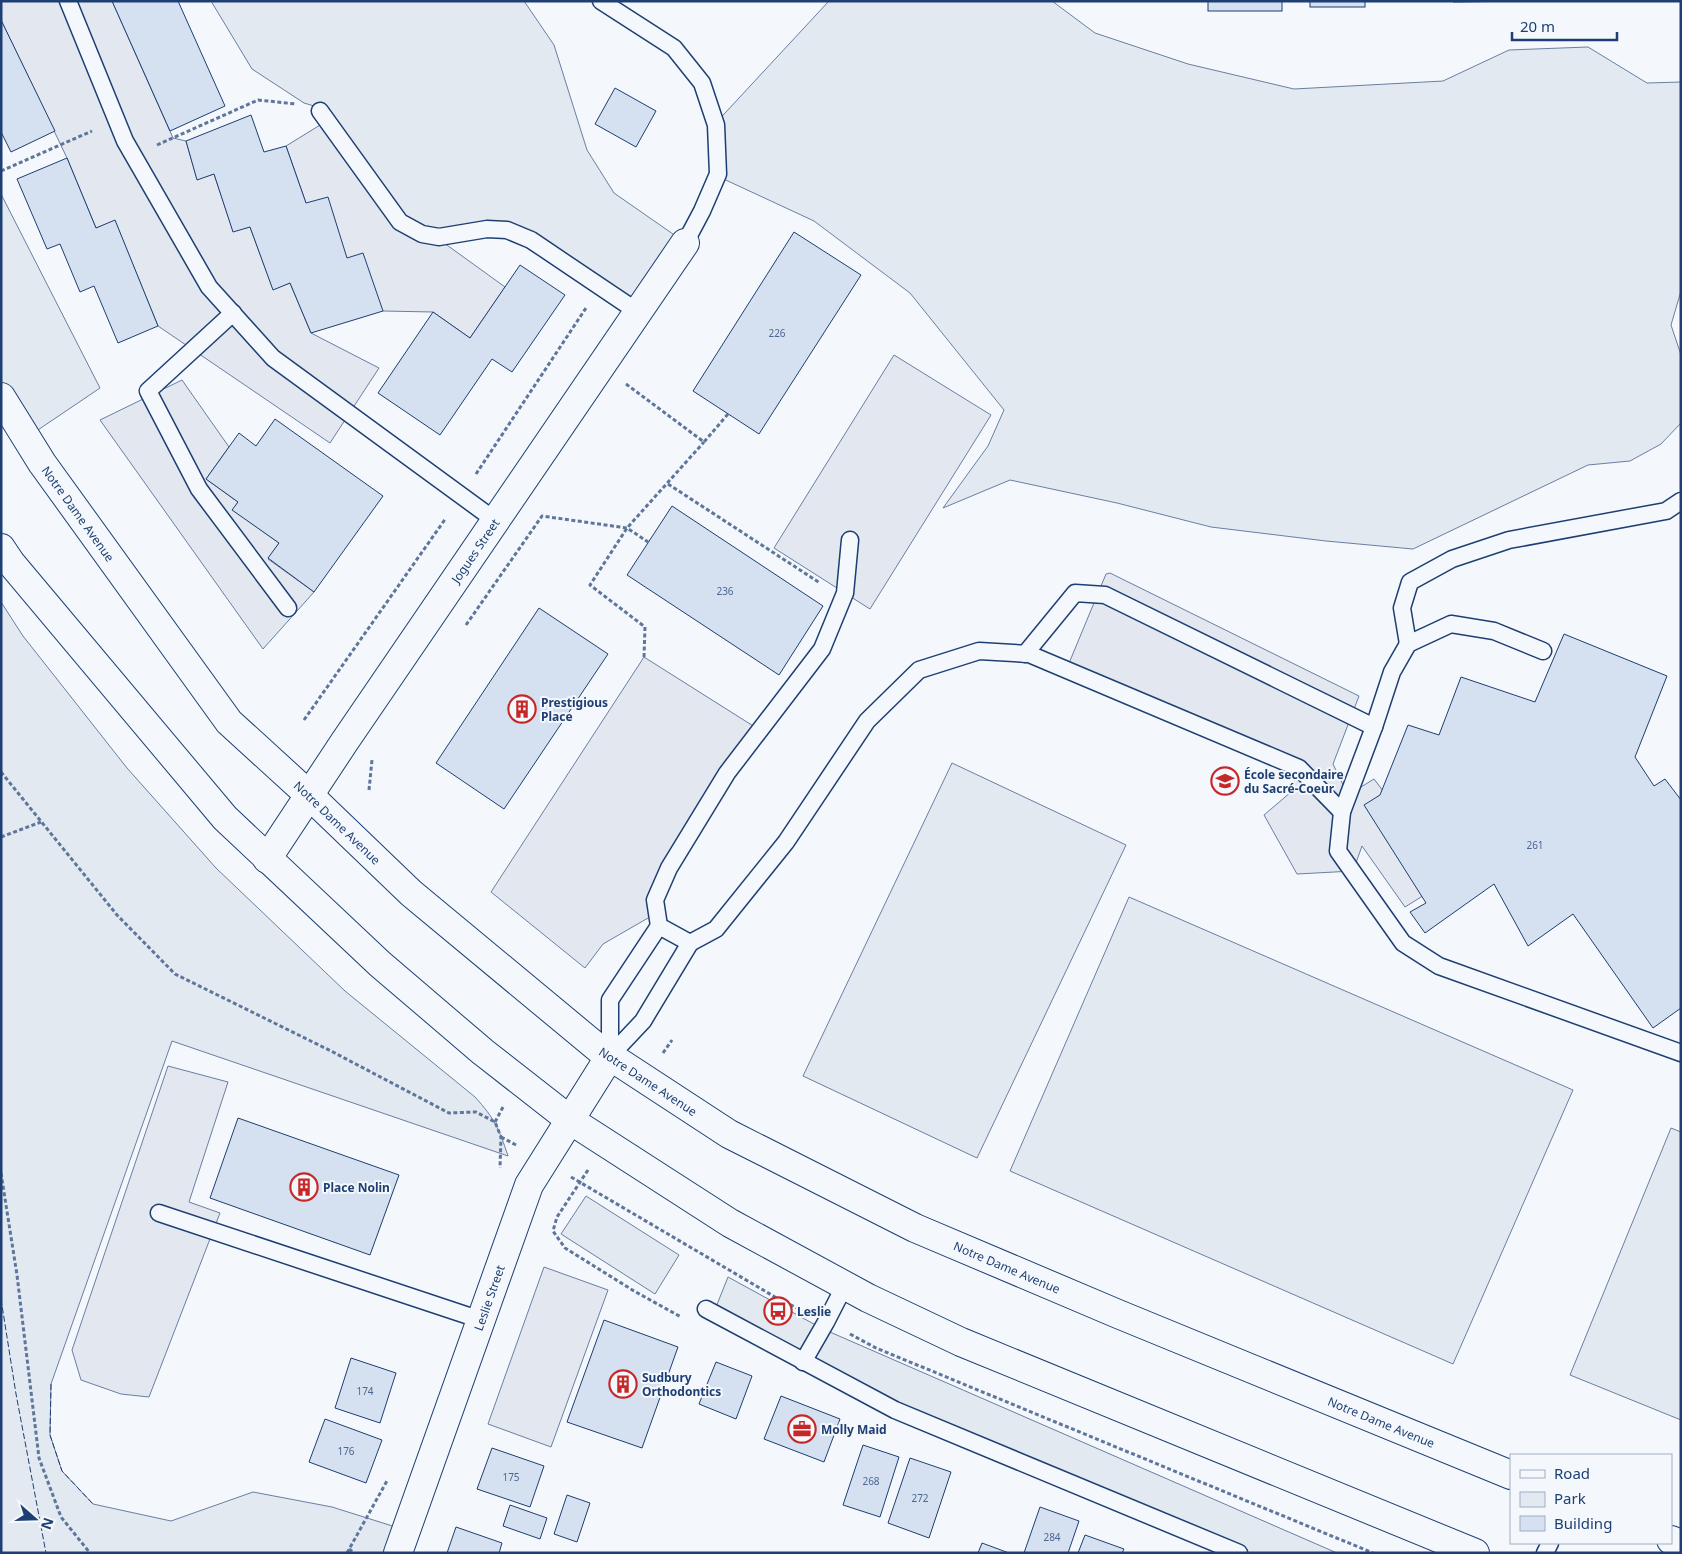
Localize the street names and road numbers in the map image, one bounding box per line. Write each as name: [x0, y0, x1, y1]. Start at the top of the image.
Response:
street label: Notre Dame Avenue: [38, 462, 119, 565]
street label: Jogues Street: [446, 514, 503, 587]
street label: Notre Dame Avenue: [290, 777, 385, 868]
street label: Notre Dame Avenue: [596, 1043, 701, 1120]
street label: Notre Dame Avenue: [951, 1237, 1063, 1297]
street label: Leslie Street: [469, 1262, 509, 1333]
street label: Notre Dame Avenue: [1325, 1392, 1438, 1451]

